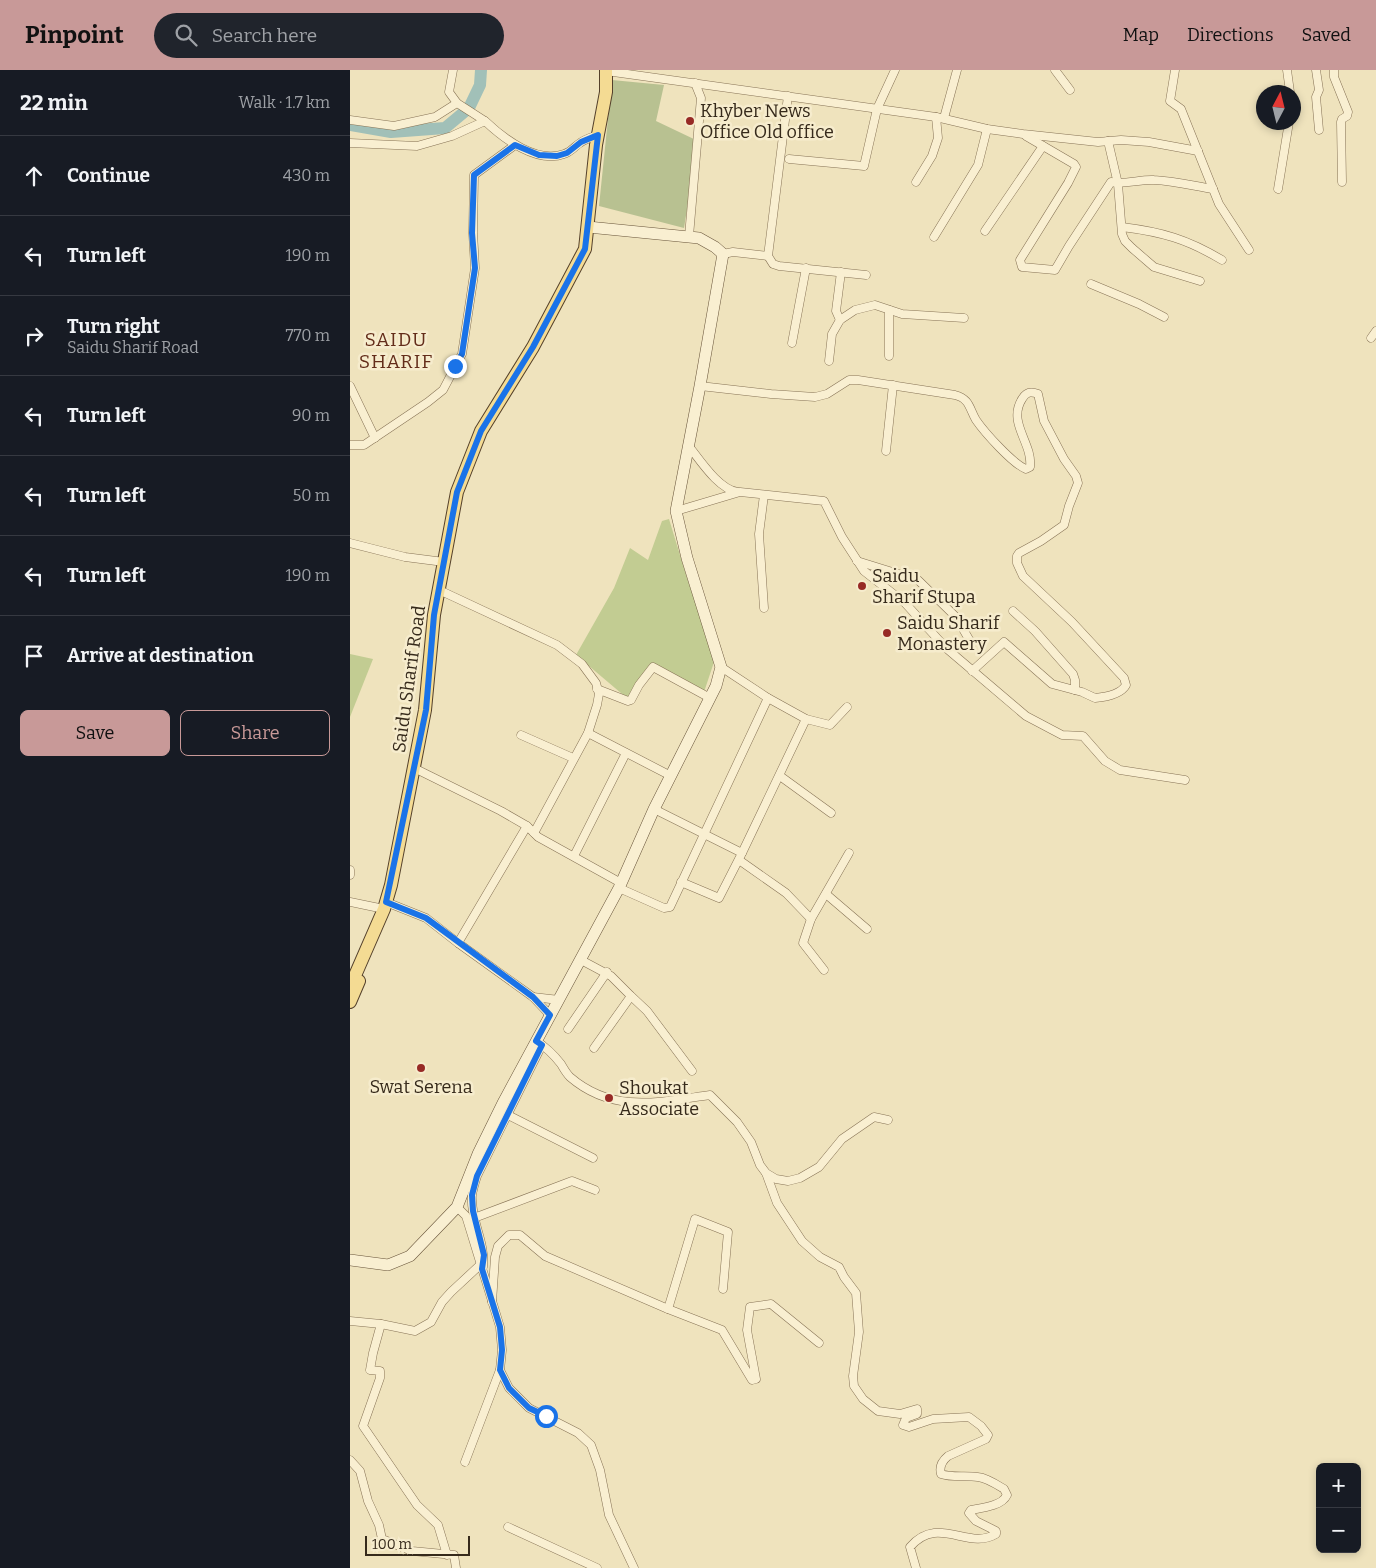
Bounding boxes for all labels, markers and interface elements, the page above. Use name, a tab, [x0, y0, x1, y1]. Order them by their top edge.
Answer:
search box	[154, 13, 504, 58]
text: Pinpoint	[25, 21, 124, 49]
icon: search	[172, 21, 200, 49]
text: Search here	[212, 24, 317, 47]
text: Map	[1123, 24, 1159, 46]
text: Directions	[1187, 24, 1274, 46]
text: Saved	[1302, 24, 1351, 46]
north arrow	[1256, 85, 1301, 130]
text: 22 min	[20, 90, 88, 116]
text: Walk · 1.7 km	[238, 93, 330, 112]
place label: Khyber News Office Old office	[700, 100, 834, 143]
marker: Khyber News Office Old office	[684, 115, 696, 127]
icon: ahead	[20, 162, 48, 190]
text: Continue	[67, 164, 150, 187]
text: 430 m	[283, 166, 330, 185]
icon: left	[20, 242, 48, 270]
text: Turn left	[67, 244, 146, 267]
text: 190 m	[285, 246, 330, 265]
text: Turn right	[67, 315, 160, 338]
icon: right	[20, 322, 48, 350]
text: 770 m	[285, 326, 330, 345]
district label: SAIDU SHARIF	[359, 328, 433, 373]
text: Saidu Sharif Road	[67, 338, 199, 357]
route end	[444, 355, 467, 378]
icon: left	[20, 402, 48, 430]
text: Turn left	[67, 404, 146, 427]
text: 90 m	[292, 406, 330, 425]
icon: left	[20, 482, 48, 510]
text: Turn left	[67, 484, 146, 507]
text: 50 m	[293, 486, 330, 505]
icon: left	[20, 562, 48, 590]
text: Turn left	[67, 564, 146, 587]
place label: Saidu Sharif Stupa	[872, 565, 976, 608]
text: 190 m	[285, 566, 330, 585]
marker: Saidu Sharif Stupa	[856, 580, 868, 592]
street label: Saidu Sharif Road	[388, 604, 430, 754]
place label: Saidu Sharif Monastery	[897, 612, 1001, 655]
marker: Saidu Sharif Monastery	[881, 627, 893, 639]
icon: arrive	[20, 642, 48, 670]
text: Arrive at destination	[67, 644, 254, 667]
button: Save	[20, 710, 170, 756]
button: Share	[180, 710, 330, 756]
marker: Swat Serena	[415, 1062, 427, 1074]
place label: Swat Serena	[369, 1076, 473, 1098]
place label: Shoukat Associate	[619, 1077, 699, 1120]
marker: Shoukat Associate	[603, 1092, 615, 1104]
route start	[535, 1405, 558, 1428]
map controls	[1316, 1463, 1361, 1553]
button: +	[1316, 1463, 1361, 1508]
button: −	[1316, 1508, 1361, 1553]
scale bar	[365, 1533, 470, 1556]
text: 100 m	[372, 1536, 412, 1553]

